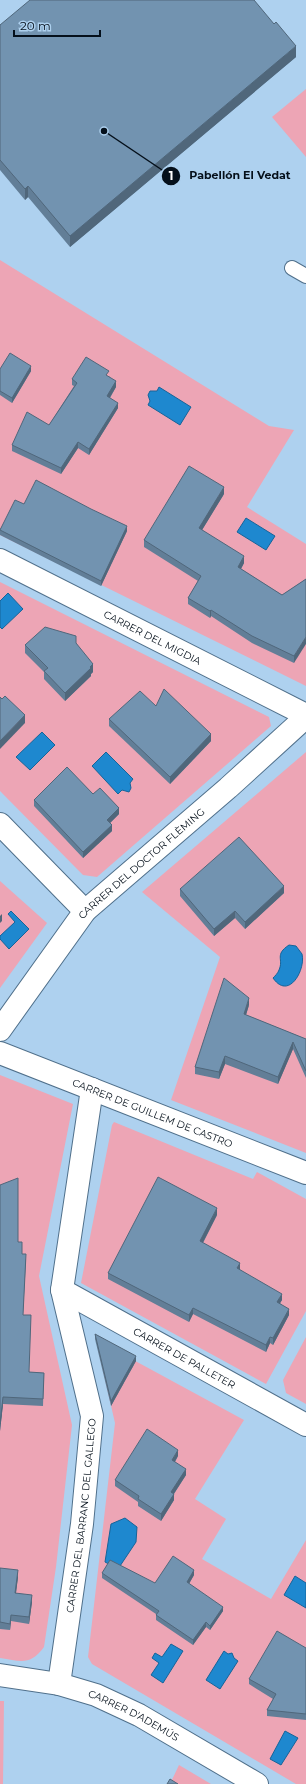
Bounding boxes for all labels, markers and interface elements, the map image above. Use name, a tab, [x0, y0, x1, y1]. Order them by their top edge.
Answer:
scale bar	[14, 12, 100, 38]
text: 20 m	[20, 18, 51, 33]
callout: Pabellón El Vedat	[161, 164, 298, 187]
text: 1	[169, 168, 173, 183]
text: Pabellón El Vedat	[189, 168, 291, 182]
street label: CARRER DEL MIGDIA	[102, 607, 204, 668]
street label: CARRER DEL DOCTOR FLÈMING	[75, 805, 207, 921]
street label: CARRER DE GUILLEM DE CASTRO	[71, 1076, 235, 1150]
street label: CARRER DE PALLETER	[131, 1324, 238, 1391]
street label: CARRER DEL BARRANC DEL GALLEGO	[63, 1418, 98, 1614]
street label: CARRER D'ADEMÚS	[87, 1687, 182, 1744]

